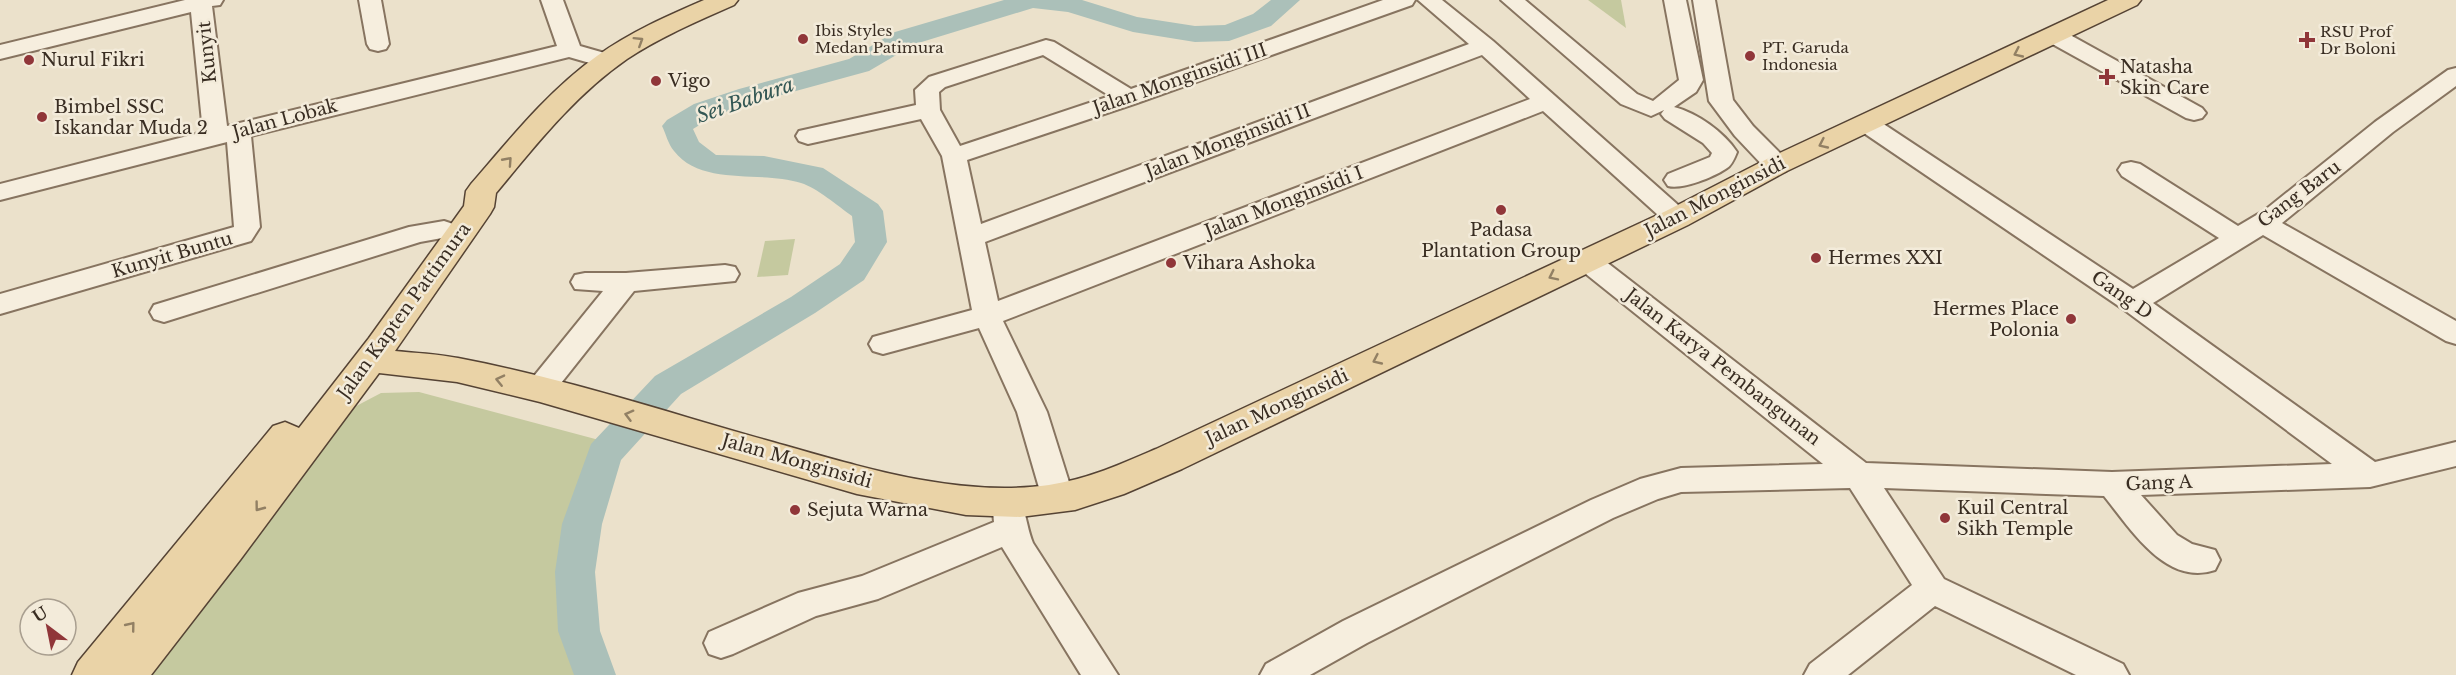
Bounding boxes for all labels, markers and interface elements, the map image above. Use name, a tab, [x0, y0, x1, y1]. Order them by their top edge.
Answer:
street label: Kunyit	[193, 20, 221, 84]
place label: Ibis Styles Medan Patimura	[815, 21, 944, 57]
place label: RSU Prof Dr Boloni	[2320, 22, 2396, 58]
marker: RSU Prof Dr Boloni	[2298, 31, 2316, 49]
marker: Ibis Styles Medan Patimura	[796, 32, 810, 46]
one-way arrow	[632, 38, 643, 49]
place label: PT. Garuda Indonesia	[1762, 38, 1849, 74]
street label: Jalan Monginsidi III	[1088, 39, 1270, 120]
one-way arrow	[2014, 45, 2025, 57]
place label: Nurul Fikri	[41, 49, 145, 71]
marker: PT. Garuda Indonesia	[1743, 49, 1757, 63]
marker: Nurul Fikri	[22, 53, 36, 67]
place label: Natasha Skin Care	[2120, 56, 2210, 99]
marker: Natasha Skin Care	[2098, 68, 2116, 86]
place label: Vigo	[667, 70, 711, 92]
water label: Sei Babura	[693, 72, 797, 128]
marker: Vigo	[649, 74, 663, 88]
street label: Jalan Lobak	[228, 94, 340, 144]
place label: Bimbel SSC Iskandar Muda 2	[54, 96, 208, 139]
street label: Jalan Monginsidi II	[1140, 99, 1314, 183]
marker: Bimbel SSC Iskandar Muda 2	[35, 110, 49, 124]
one-way arrow	[1818, 137, 1829, 149]
street label: Jalan Monginsidi	[1639, 152, 1789, 243]
street label: Gang Baru	[2253, 156, 2345, 232]
one-way arrow	[501, 157, 512, 168]
street label: Jalan Monginsidi I	[1200, 162, 1366, 243]
marker: Padasa Plantation Group	[1494, 203, 1508, 217]
street label: Jalan Kapten Pattimura	[331, 219, 475, 405]
place label: Padasa Plantation Group	[1421, 219, 1581, 262]
street label: Kunyit Buntu	[109, 227, 235, 283]
place label: Hermes XXI	[1828, 247, 1943, 269]
marker: Hermes XXI	[1809, 251, 1823, 265]
place label: Vihara Ashoka	[1182, 252, 1316, 274]
marker: Vihara Ashoka	[1164, 256, 1178, 270]
street label: Gang D	[2087, 266, 2157, 324]
one-way arrow	[1549, 269, 1560, 281]
street label: Jalan Karya Pembangunan	[1619, 283, 1825, 450]
place label: Hermes Place Polonia	[1933, 298, 2059, 341]
marker: Hermes Place Polonia	[2064, 312, 2078, 326]
one-way arrow	[1373, 352, 1384, 364]
street label: Jalan Monginsidi	[1200, 364, 1352, 451]
one-way arrow	[495, 375, 505, 388]
one-way arrow	[625, 409, 635, 422]
street label: Jalan Monginsidi	[718, 429, 875, 493]
street label: Gang A	[2125, 471, 2194, 495]
place label: Kuil Central Sikh Temple	[1957, 497, 2073, 540]
place label: Sejuta Warna	[807, 499, 928, 521]
one-way arrow	[255, 500, 266, 511]
marker: Sejuta Warna	[788, 503, 802, 517]
marker: Kuil Central Sikh Temple	[1938, 511, 1952, 525]
north arrow	[18, 597, 78, 657]
text: U	[29, 602, 51, 626]
one-way arrow	[124, 622, 135, 633]

